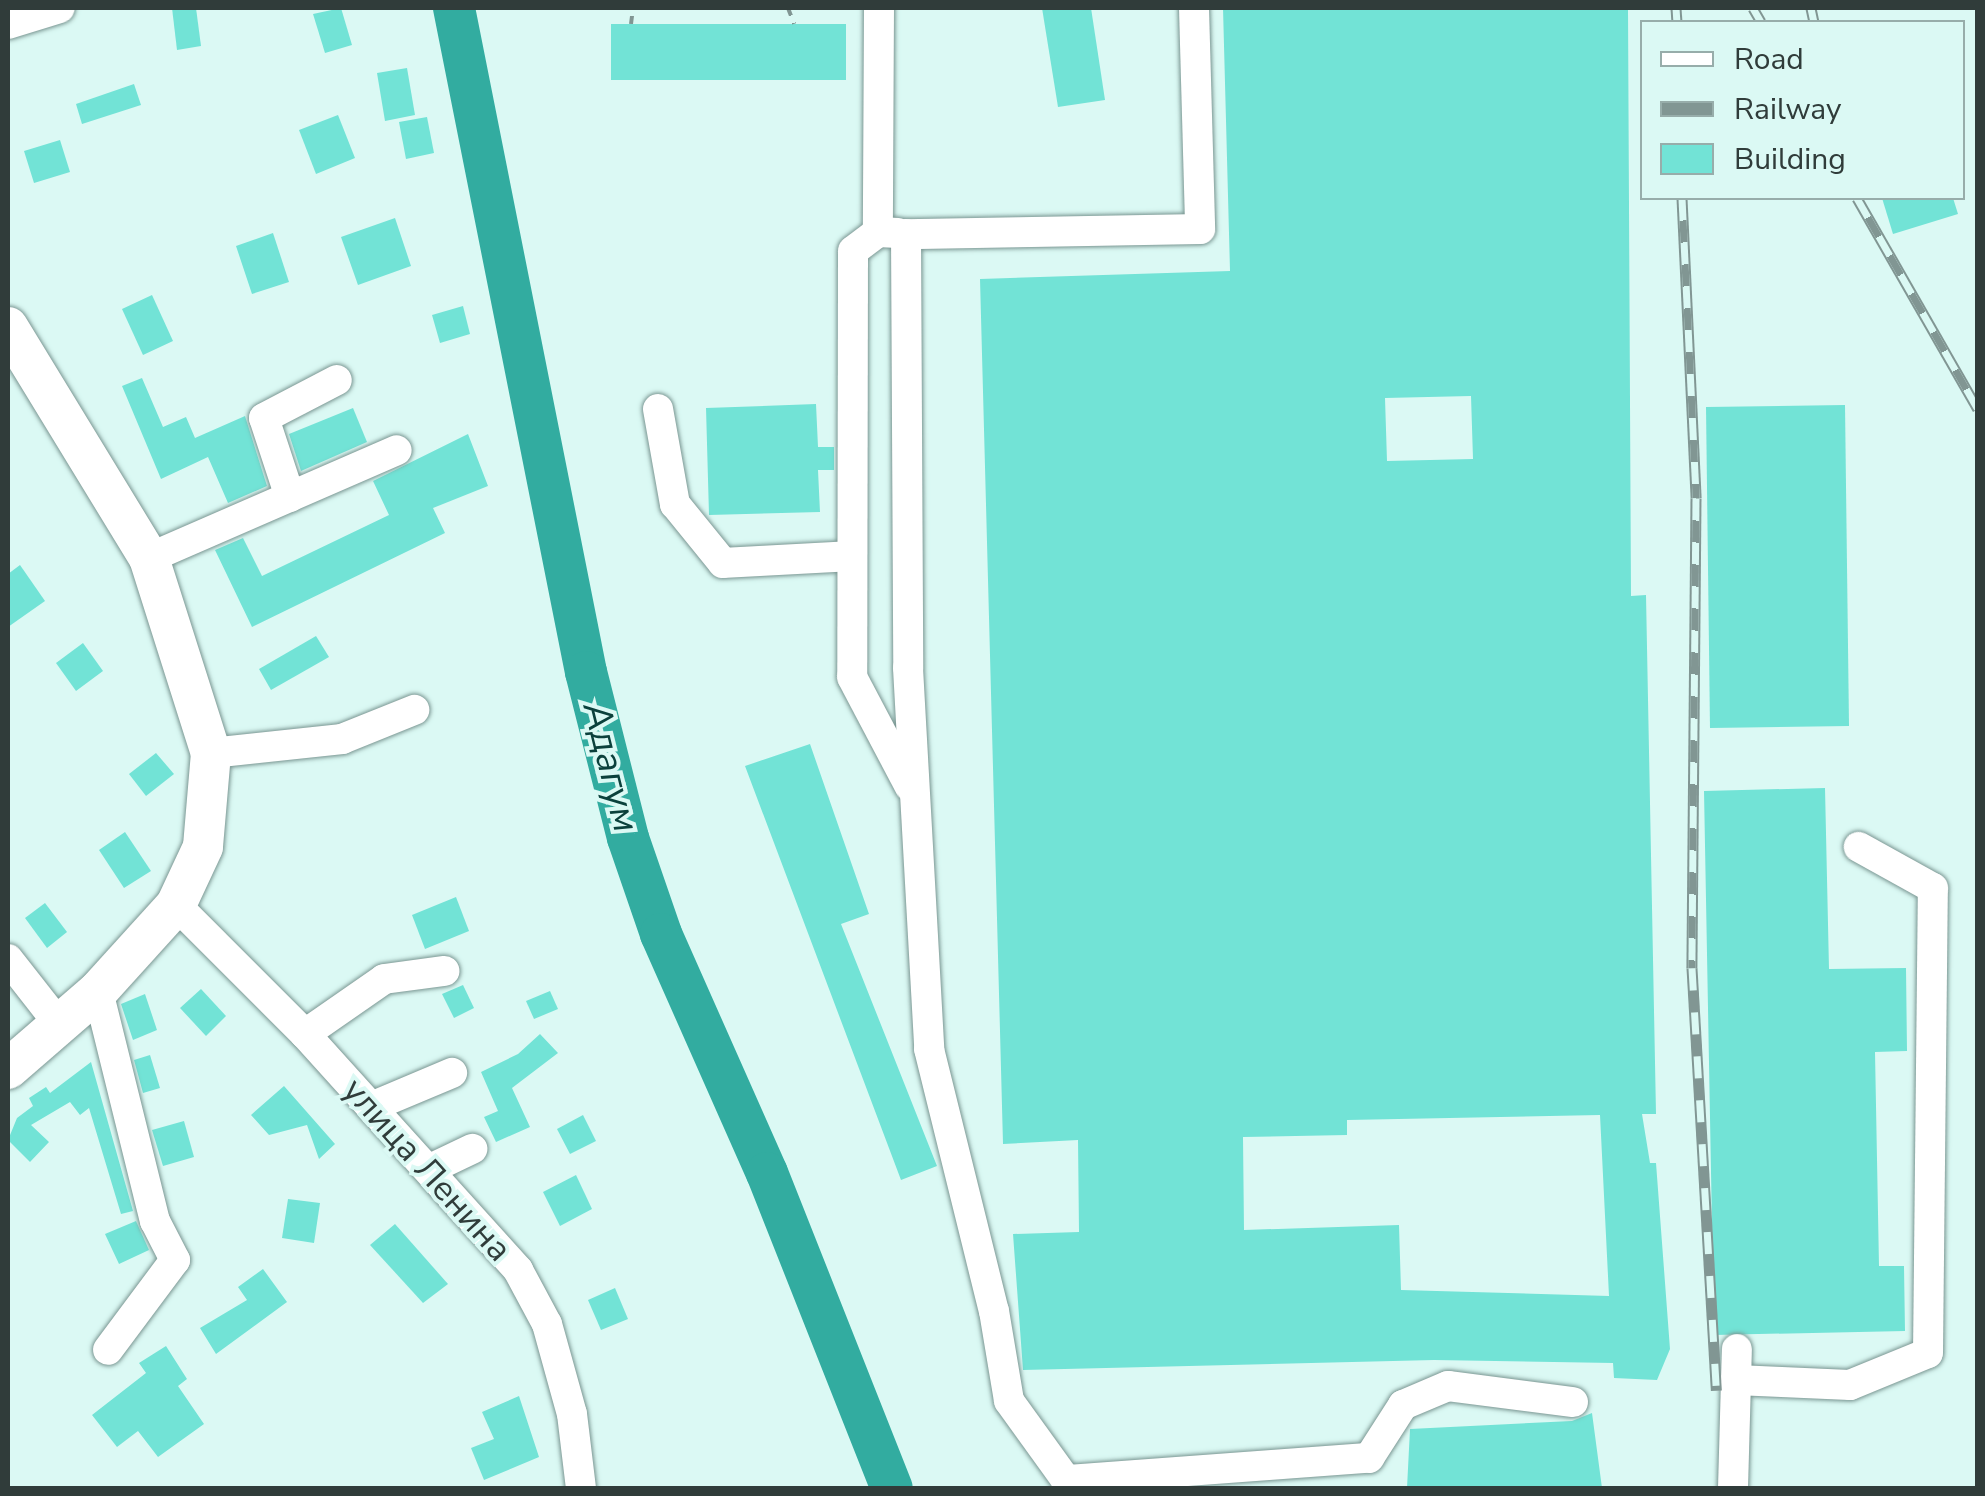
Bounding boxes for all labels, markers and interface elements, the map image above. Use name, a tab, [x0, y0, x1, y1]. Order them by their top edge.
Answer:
legend	[1640, 20, 1965, 200]
text: Road	[1734, 39, 1804, 80]
text: Railway	[1734, 89, 1842, 130]
text: Building	[1734, 139, 1846, 180]
water label: Адагум	[573, 697, 649, 837]
street label: улица Ленина	[334, 1070, 520, 1270]

